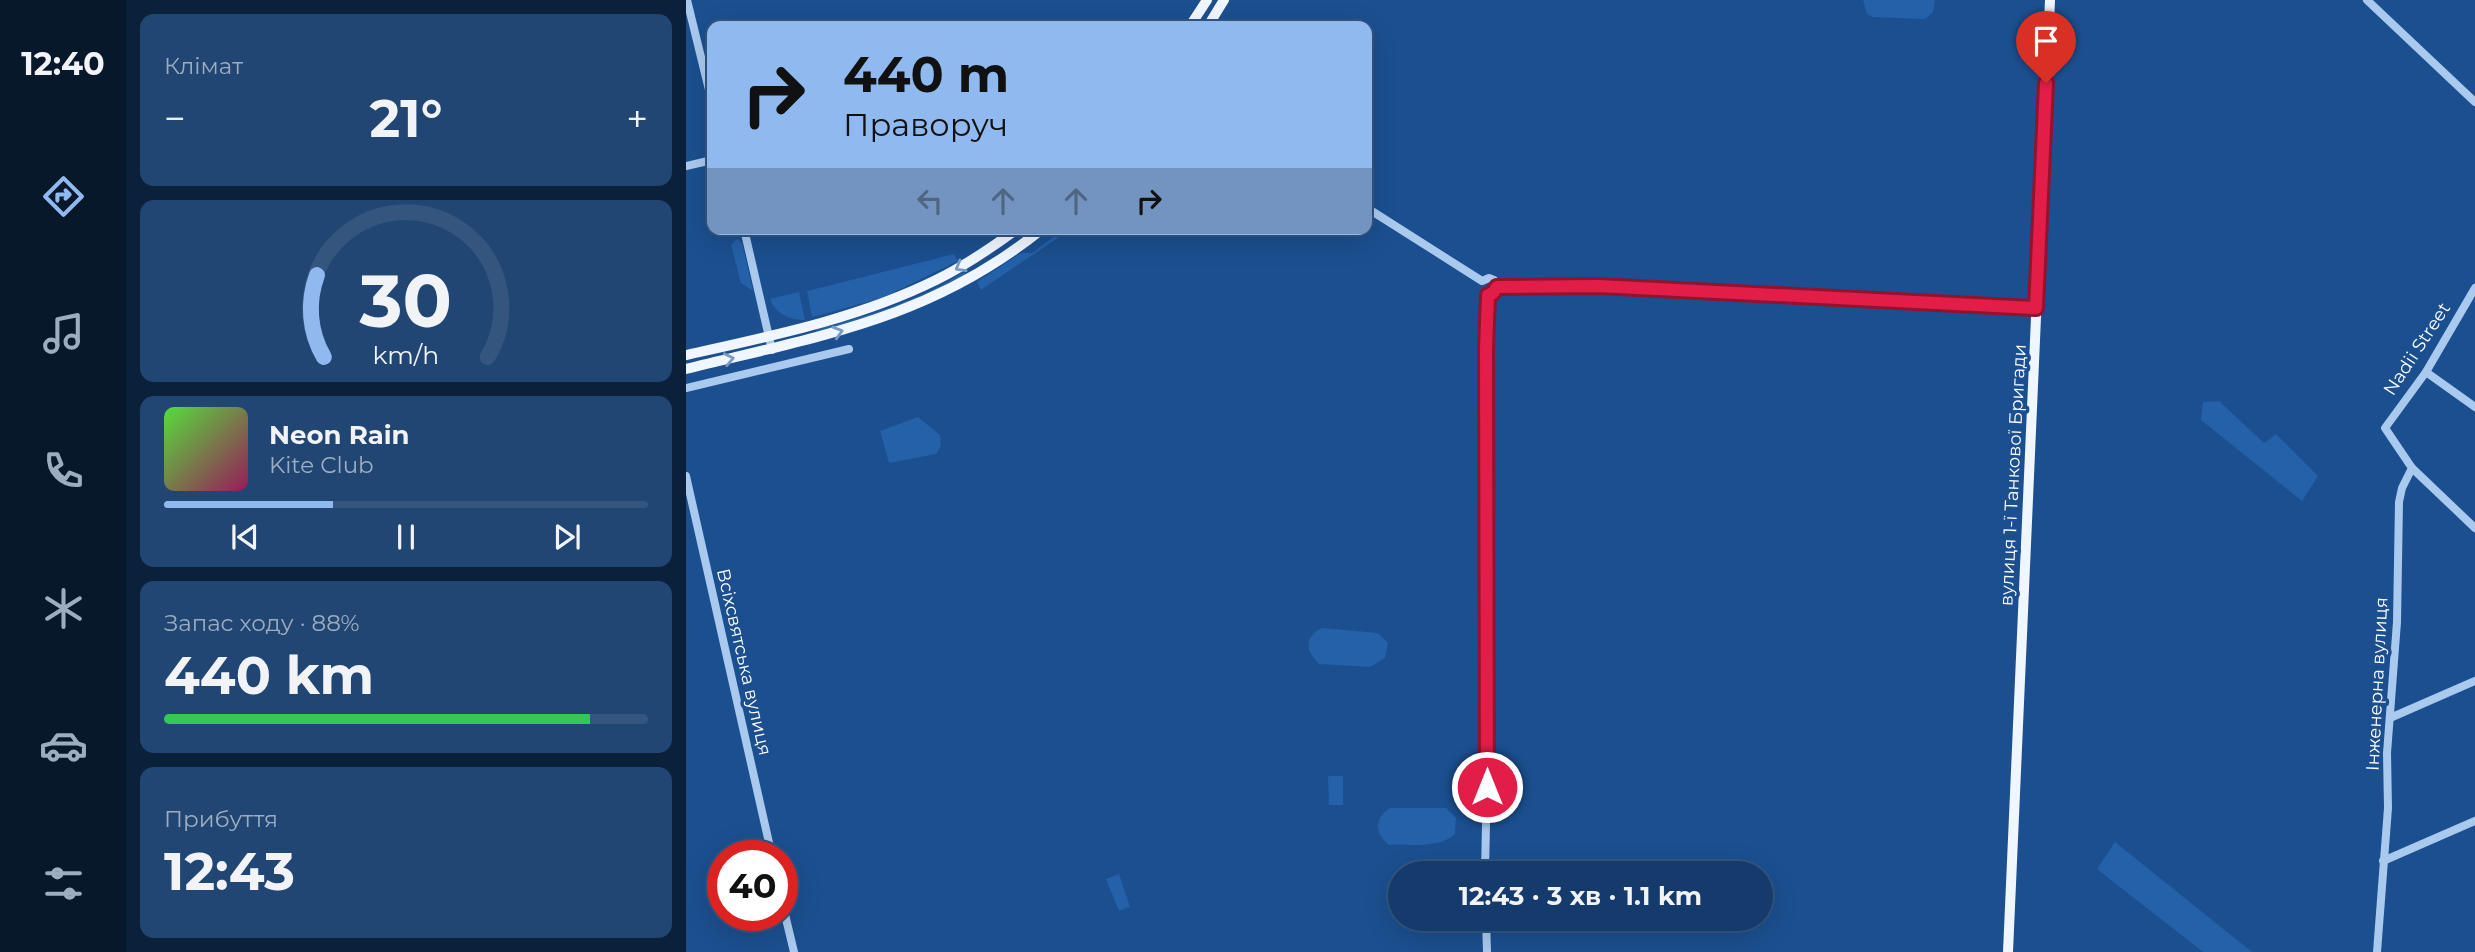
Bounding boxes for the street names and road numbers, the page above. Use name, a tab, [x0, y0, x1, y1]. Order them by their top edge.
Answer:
street label: Nadii Street	[2379, 298, 2455, 400]
street label: вулиця 1-ї Танкової Бригади	[1995, 343, 2031, 607]
street label: Всіхсвятська вулиця	[712, 566, 776, 758]
street label: Інженерна вулиця	[2361, 597, 2393, 771]

